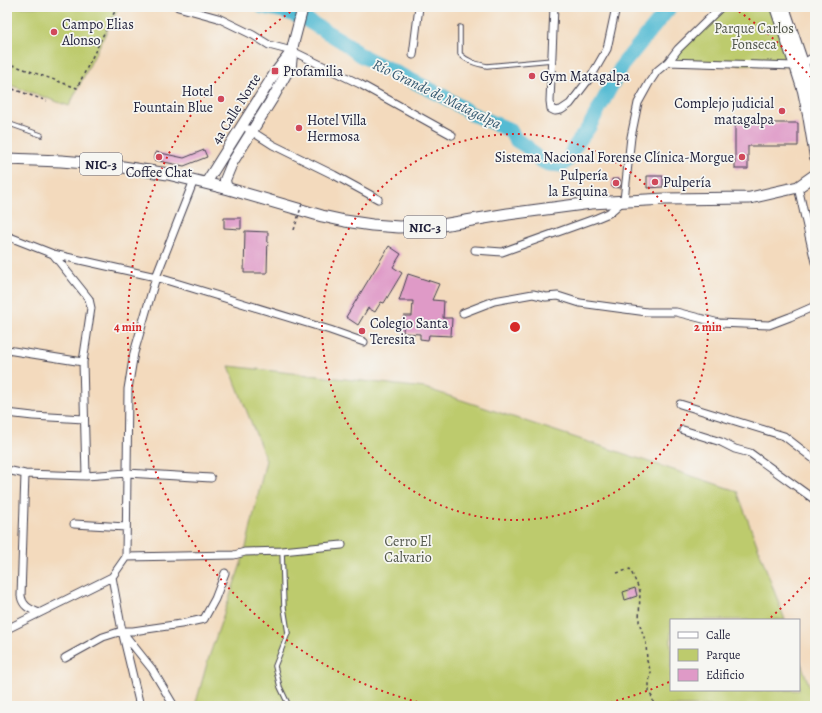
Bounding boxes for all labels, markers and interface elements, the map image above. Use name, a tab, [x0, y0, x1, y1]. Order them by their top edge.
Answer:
place label: Campo Elias Alonso	[61, 15, 134, 50]
park label: Parque Carlos Fonseca	[714, 19, 794, 54]
marker: Campo Elias Alonso	[49, 27, 59, 37]
water label: Río Grande de Matagalpa	[369, 54, 505, 134]
place label: Profamilia	[283, 62, 344, 81]
marker: Profamilia	[270, 66, 280, 76]
place label: Gym Matagalpa	[540, 67, 630, 86]
street label: 4a Calle Norte	[207, 70, 265, 148]
marker: Gym Matagalpa	[527, 71, 537, 81]
place label: Hotel Fountain Blue	[133, 82, 214, 117]
marker: Hotel Fountain Blue	[216, 94, 226, 104]
place label: Complejo judicial matagalpa	[674, 94, 775, 129]
marker: Complejo judicial matagalpa	[777, 106, 787, 116]
place label: Hotel Villa Hermosa	[307, 111, 367, 146]
marker: Hotel Villa Hermosa	[294, 123, 304, 133]
place label: Sistema Nacional Forense Clínica-Morgue	[495, 148, 734, 167]
marker: Coffee Chat	[154, 152, 164, 162]
marker: Sistema Nacional Forense Clínica-Morgue	[737, 152, 747, 162]
road number: NIC-3	[80, 153, 122, 175]
place label: Coffee Chat	[126, 163, 193, 182]
place label: Pulpería la Esquina	[548, 166, 608, 201]
place label: Pulpería	[663, 173, 712, 192]
marker: Pulpería	[650, 177, 660, 187]
marker: Pulpería la Esquina	[611, 178, 621, 188]
road number: NIC-3	[404, 216, 446, 238]
place label: Colegio Santa Teresita	[370, 314, 449, 349]
text: 4 min	[114, 319, 142, 335]
text: 2 min	[694, 319, 722, 335]
centre of rings	[508, 320, 522, 334]
marker: Colegio Santa Teresita	[357, 326, 367, 336]
park label: Cerro El Calvario	[384, 532, 432, 567]
legend	[670, 619, 800, 691]
text: Calle	[706, 627, 730, 643]
text: Parque	[706, 647, 741, 663]
text: Edificio	[706, 667, 744, 683]

